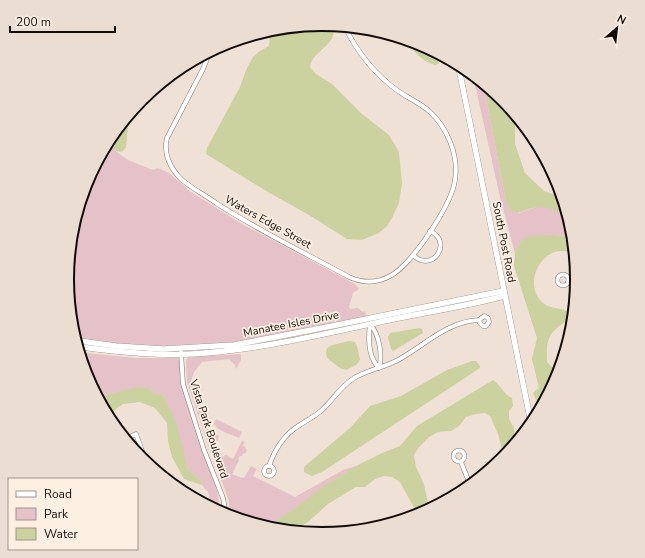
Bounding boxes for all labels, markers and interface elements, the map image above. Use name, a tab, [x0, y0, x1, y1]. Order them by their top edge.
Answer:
scale bar	[10, 8, 115, 34]
north arrow	[597, 8, 637, 48]
text: N	[614, 11, 629, 28]
text: 200 m	[16, 14, 51, 30]
street label: Waters Edge Street	[222, 192, 314, 252]
street label: South Post Road	[489, 200, 519, 284]
street label: Manatee Isles Drive	[242, 307, 340, 341]
street label: Vista Park Boulevard	[186, 377, 232, 480]
legend	[8, 478, 138, 550]
text: Road	[44, 486, 72, 502]
text: Park	[44, 506, 69, 522]
text: Water	[44, 526, 78, 542]

